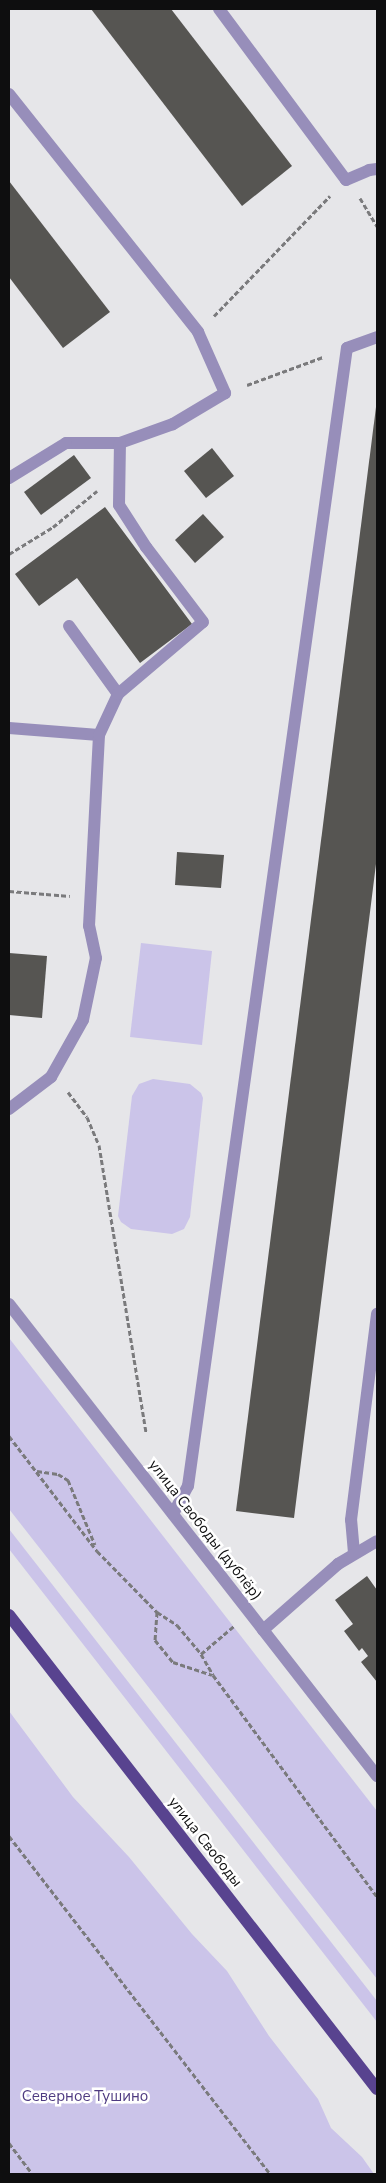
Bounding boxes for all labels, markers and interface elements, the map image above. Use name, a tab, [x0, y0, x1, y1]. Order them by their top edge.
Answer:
street label: улица Свободы (дублёр)	[145, 1456, 265, 1604]
street label: улица Свободы	[164, 1793, 246, 1891]
park label: Северное Тушино	[22, 2088, 148, 2106]

